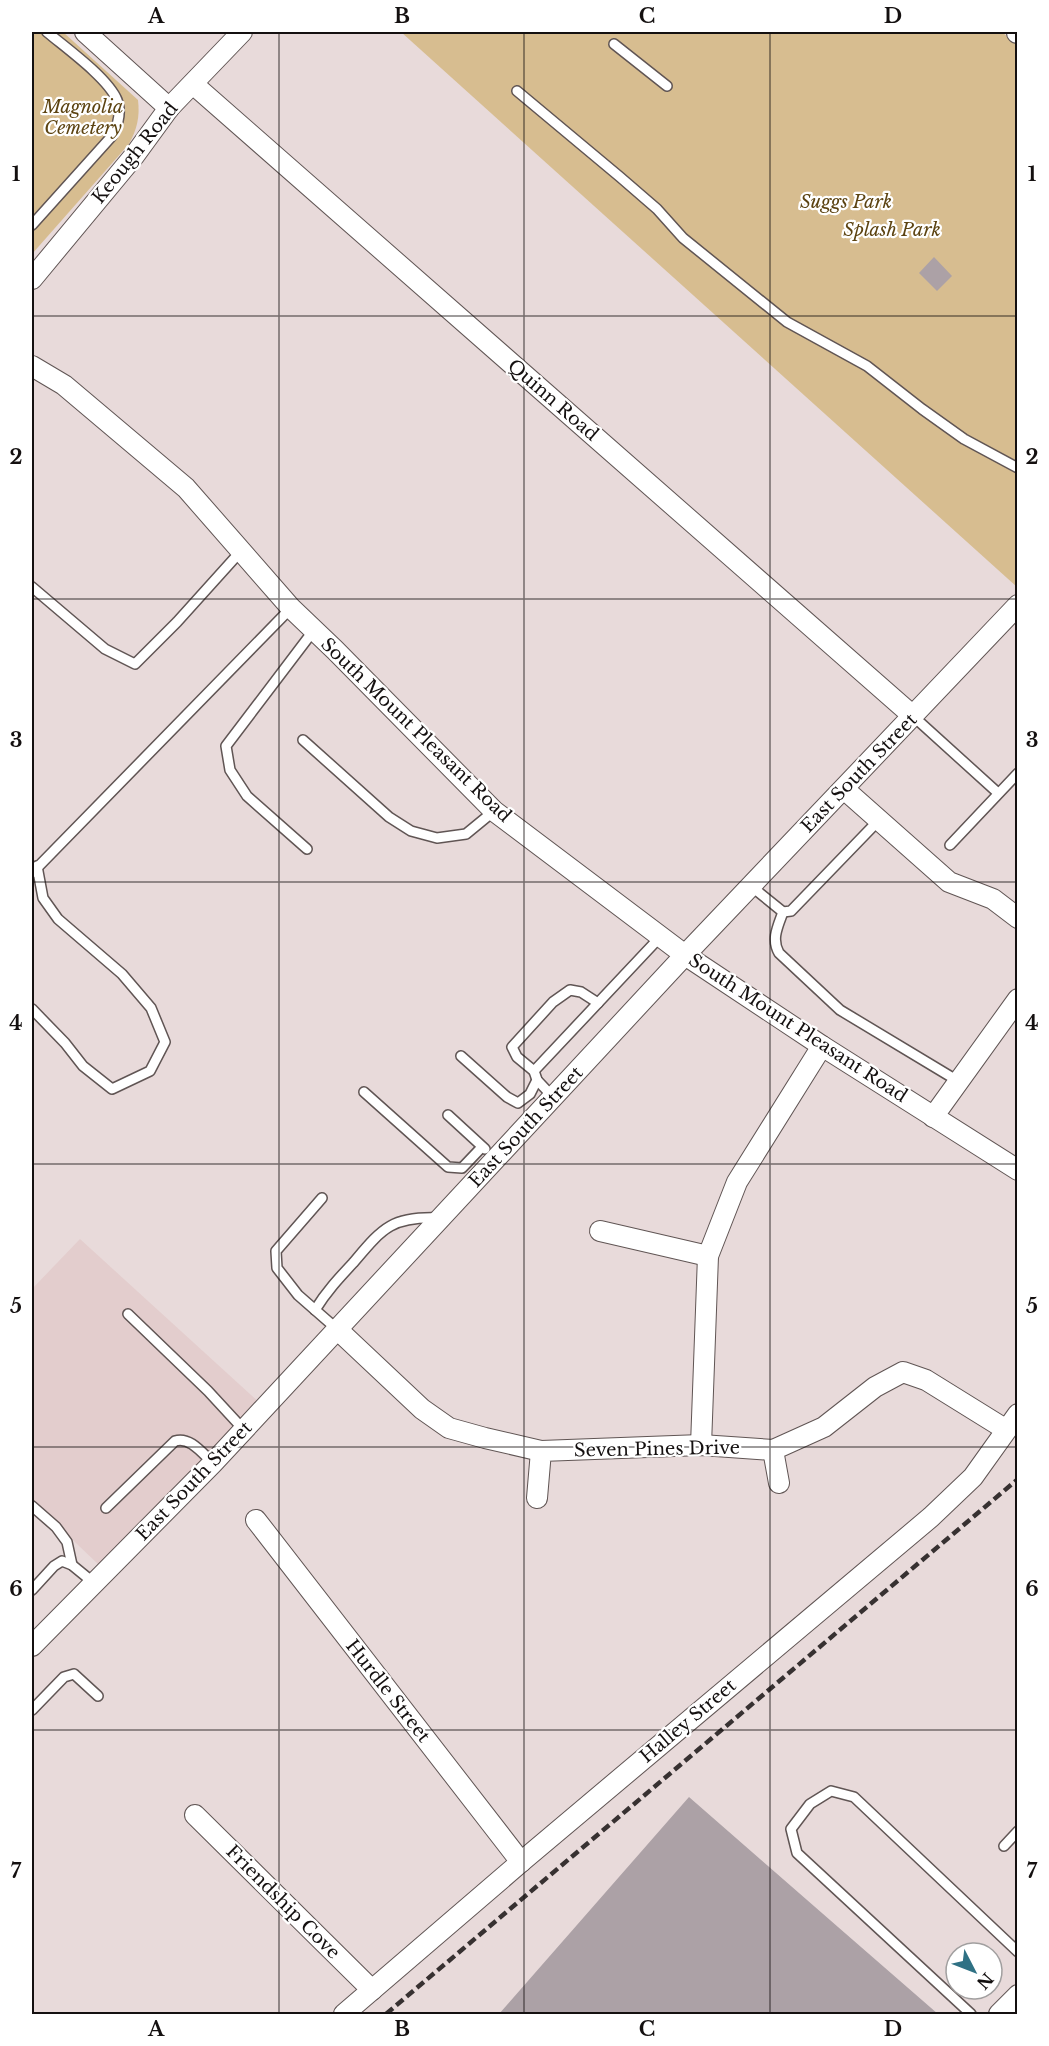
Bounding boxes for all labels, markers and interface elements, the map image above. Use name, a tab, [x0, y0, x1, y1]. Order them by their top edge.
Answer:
text: A	[147, 4, 165, 28]
text: B	[394, 4, 410, 28]
text: C	[639, 4, 655, 28]
text: D	[884, 4, 902, 28]
park label: Magnolia Cemetery	[42, 96, 123, 139]
street label: Keough Road	[87, 98, 183, 208]
text: 1	[12, 162, 21, 186]
text: 1	[1028, 162, 1037, 186]
park label: Suggs Park	[800, 191, 892, 213]
park label: Splash Park	[843, 219, 941, 241]
street label: Quinn Road	[503, 355, 603, 445]
text: 2	[9, 445, 23, 469]
text: 2	[1025, 445, 1039, 469]
street label: South Mount Pleasant Road	[316, 633, 516, 827]
street label: East South Street	[797, 709, 922, 837]
text: 3	[10, 728, 22, 752]
text: 3	[1026, 728, 1038, 752]
street label: South Mount Pleasant Road	[685, 949, 911, 1107]
text: 4	[9, 1011, 23, 1035]
text: 4	[1025, 1011, 1039, 1035]
street label: East South Street	[464, 1062, 588, 1192]
text: 5	[10, 1294, 22, 1318]
text: 5	[1026, 1294, 1038, 1318]
street label: East South Street	[132, 1417, 257, 1545]
street label: Seven Pines Drive	[574, 1437, 740, 1461]
text: 6	[9, 1577, 23, 1601]
text: 6	[1025, 1577, 1039, 1601]
street label: Hurdle Street	[341, 1635, 435, 1747]
street label: Halley Street	[635, 1674, 741, 1768]
street label: Friendship Cove	[221, 1840, 345, 1964]
text: 7	[11, 1859, 22, 1883]
text: 7	[1027, 1859, 1038, 1883]
north arrow	[944, 1941, 1004, 2001]
text: N	[973, 1969, 998, 1993]
text: A	[147, 2017, 165, 2041]
text: B	[394, 2017, 410, 2041]
text: C	[639, 2017, 655, 2041]
text: D	[884, 2017, 902, 2041]

